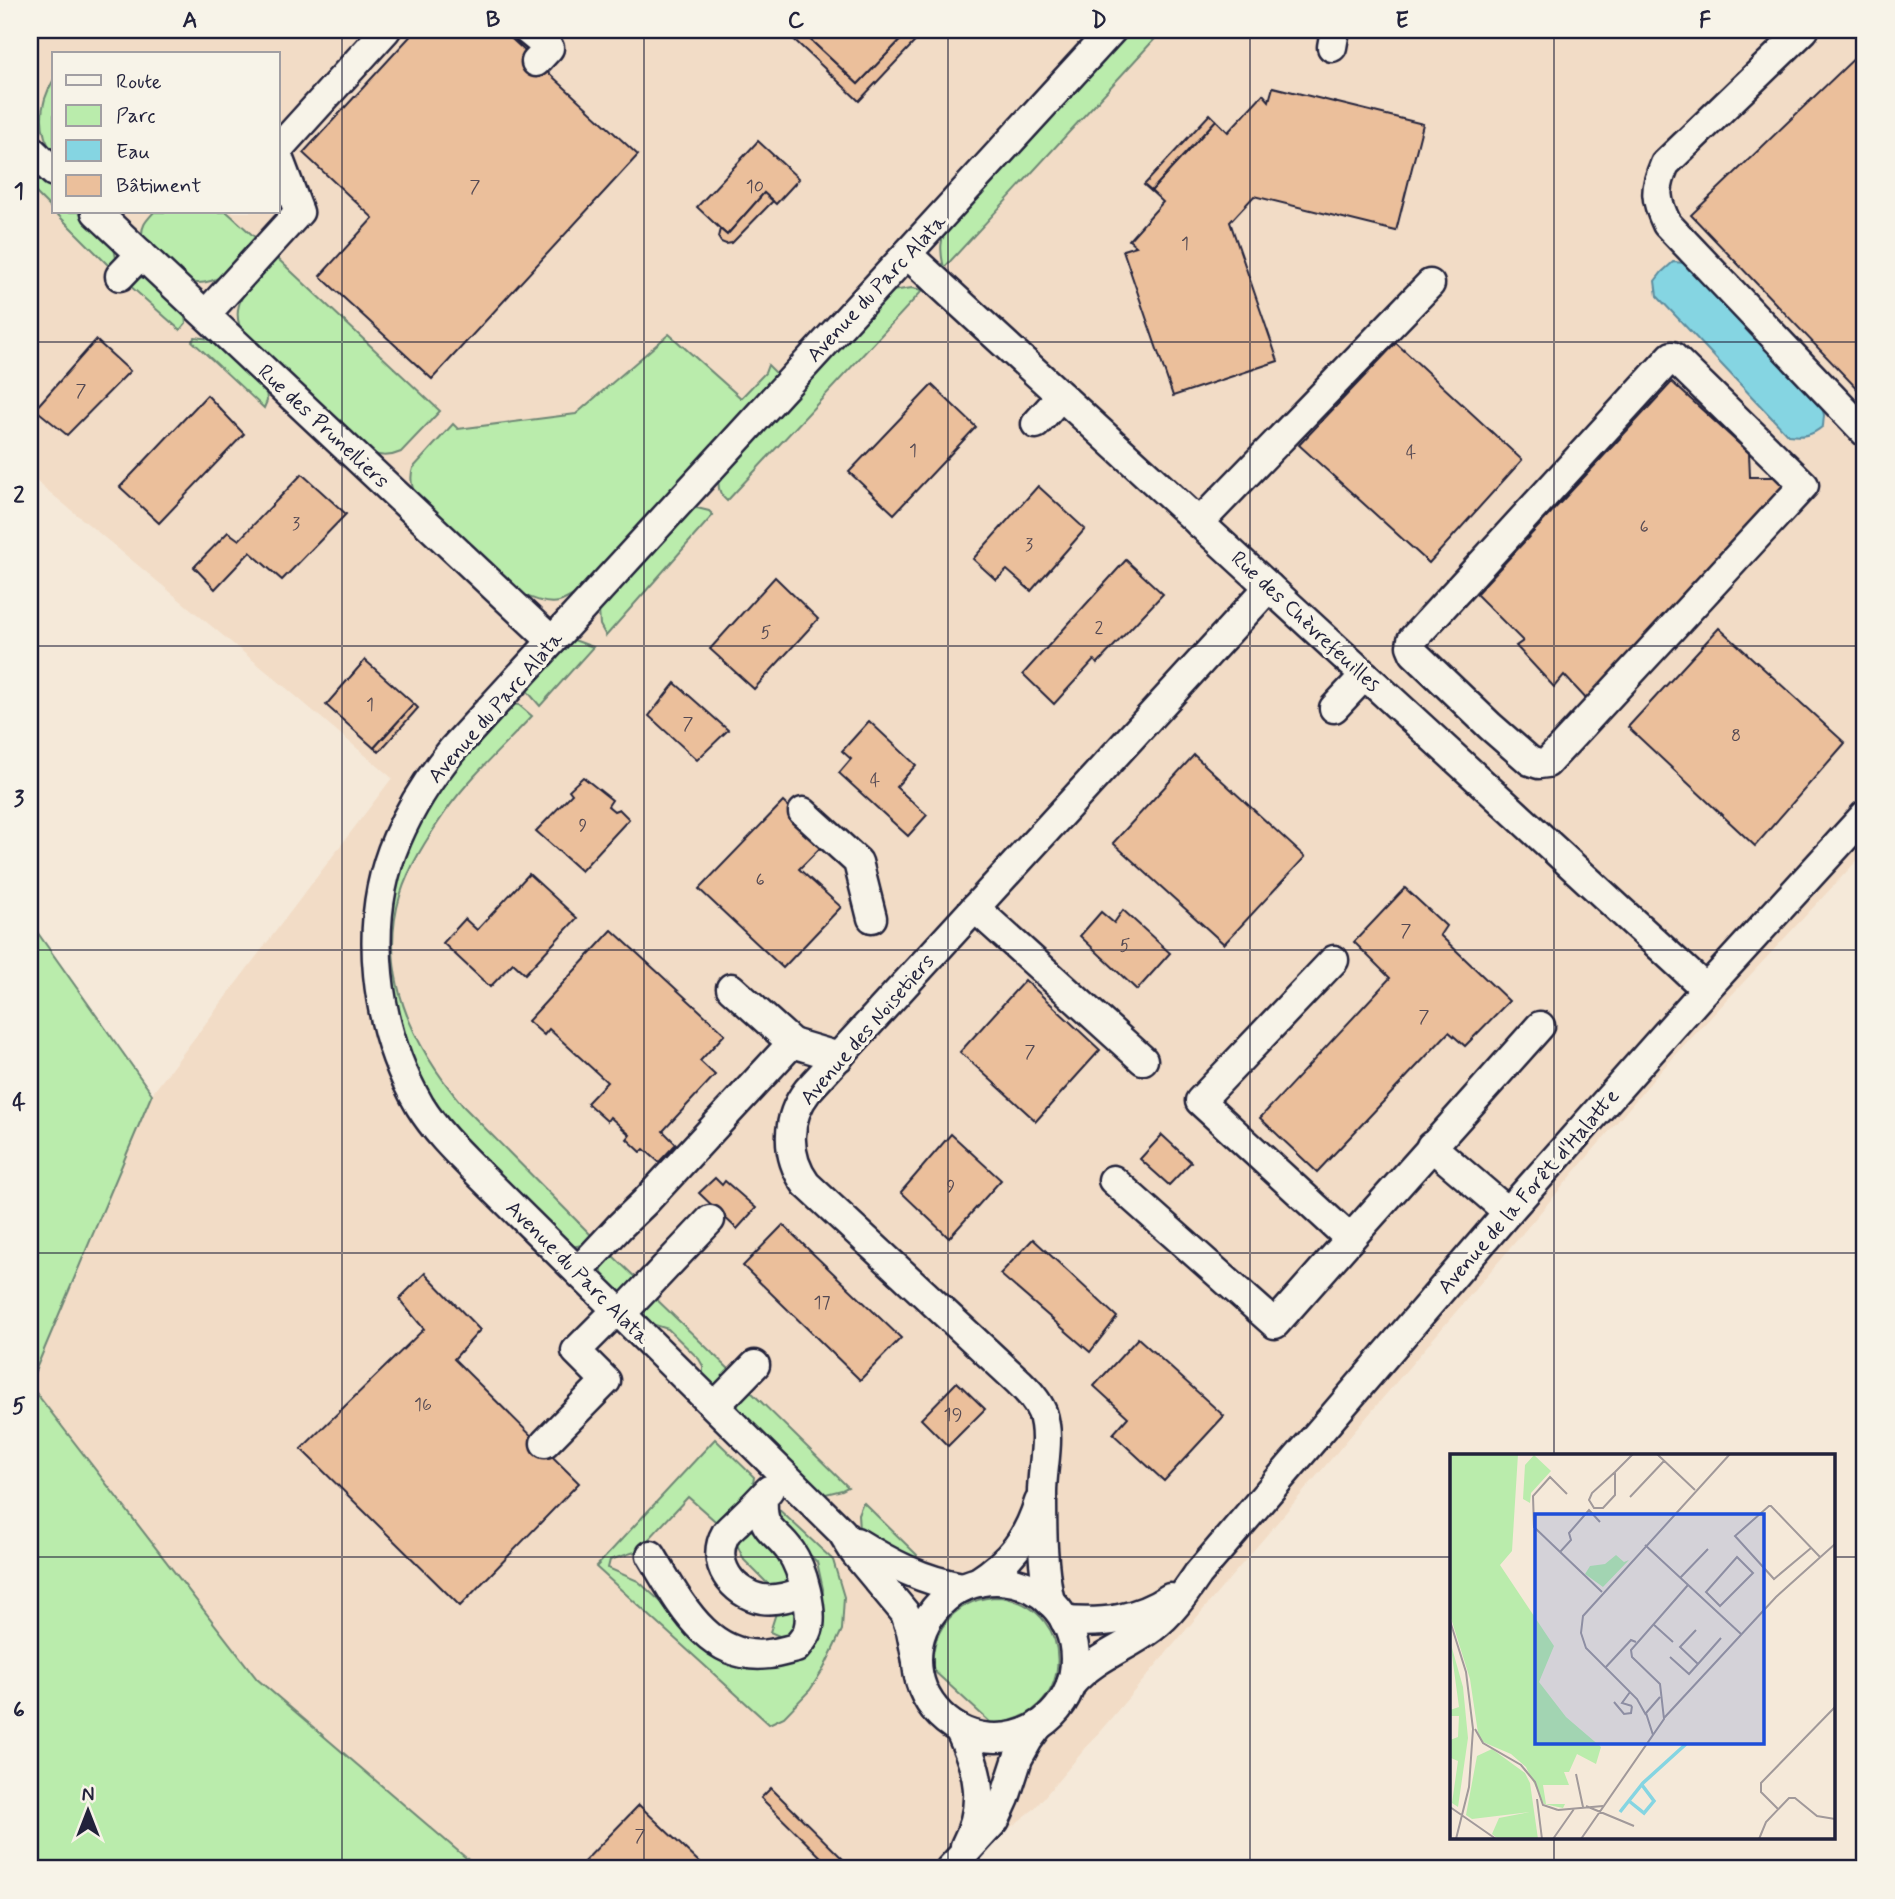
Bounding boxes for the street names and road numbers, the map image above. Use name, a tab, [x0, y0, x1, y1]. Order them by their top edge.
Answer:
street label: Avenue du Parc Alata	[801, 208, 953, 369]
street label: Rue des Prunelliers	[252, 358, 395, 495]
street label: Rue des Chèvrefeuilles	[1224, 545, 1386, 698]
street label: Avenue du Parc Alata	[422, 625, 570, 790]
street label: Avenue des Noisetiers	[794, 948, 941, 1111]
street label: Avenue de la Forêt d'Halatte	[1432, 1083, 1626, 1300]
street label: Avenue du Parc Alata	[499, 1195, 656, 1351]

